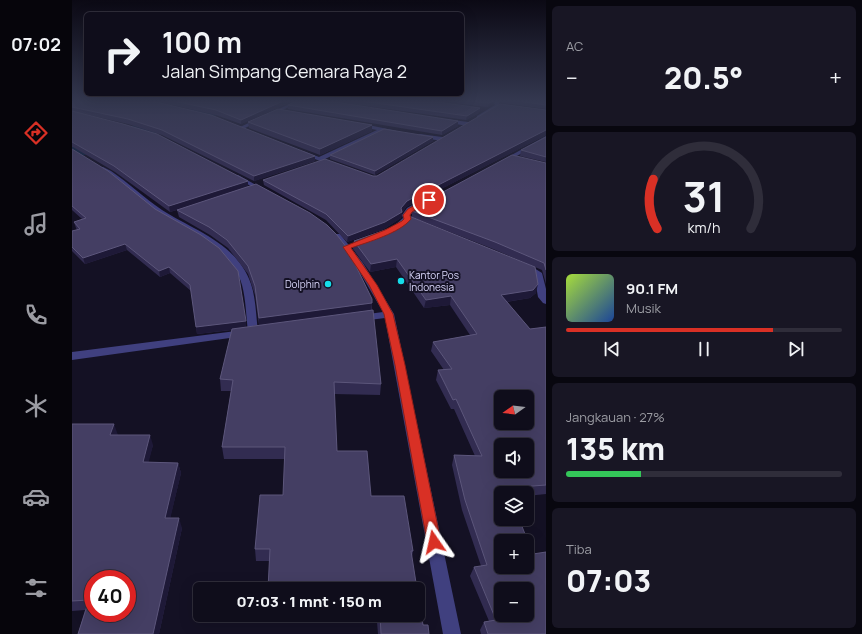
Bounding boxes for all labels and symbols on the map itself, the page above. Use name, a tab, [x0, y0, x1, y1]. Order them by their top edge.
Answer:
pin	[412, 183, 446, 217]
place label: Kantor Pos Indonesia	[409, 268, 459, 294]
marker: Kantor Pos Indonesia	[396, 276, 406, 286]
place label: Dolphin	[285, 277, 320, 291]
marker: Dolphin	[323, 279, 333, 289]
north arrow	[494, 390, 534, 430]
position arrow	[413, 521, 455, 563]
speed limit sign: 40	[84, 570, 136, 622]

